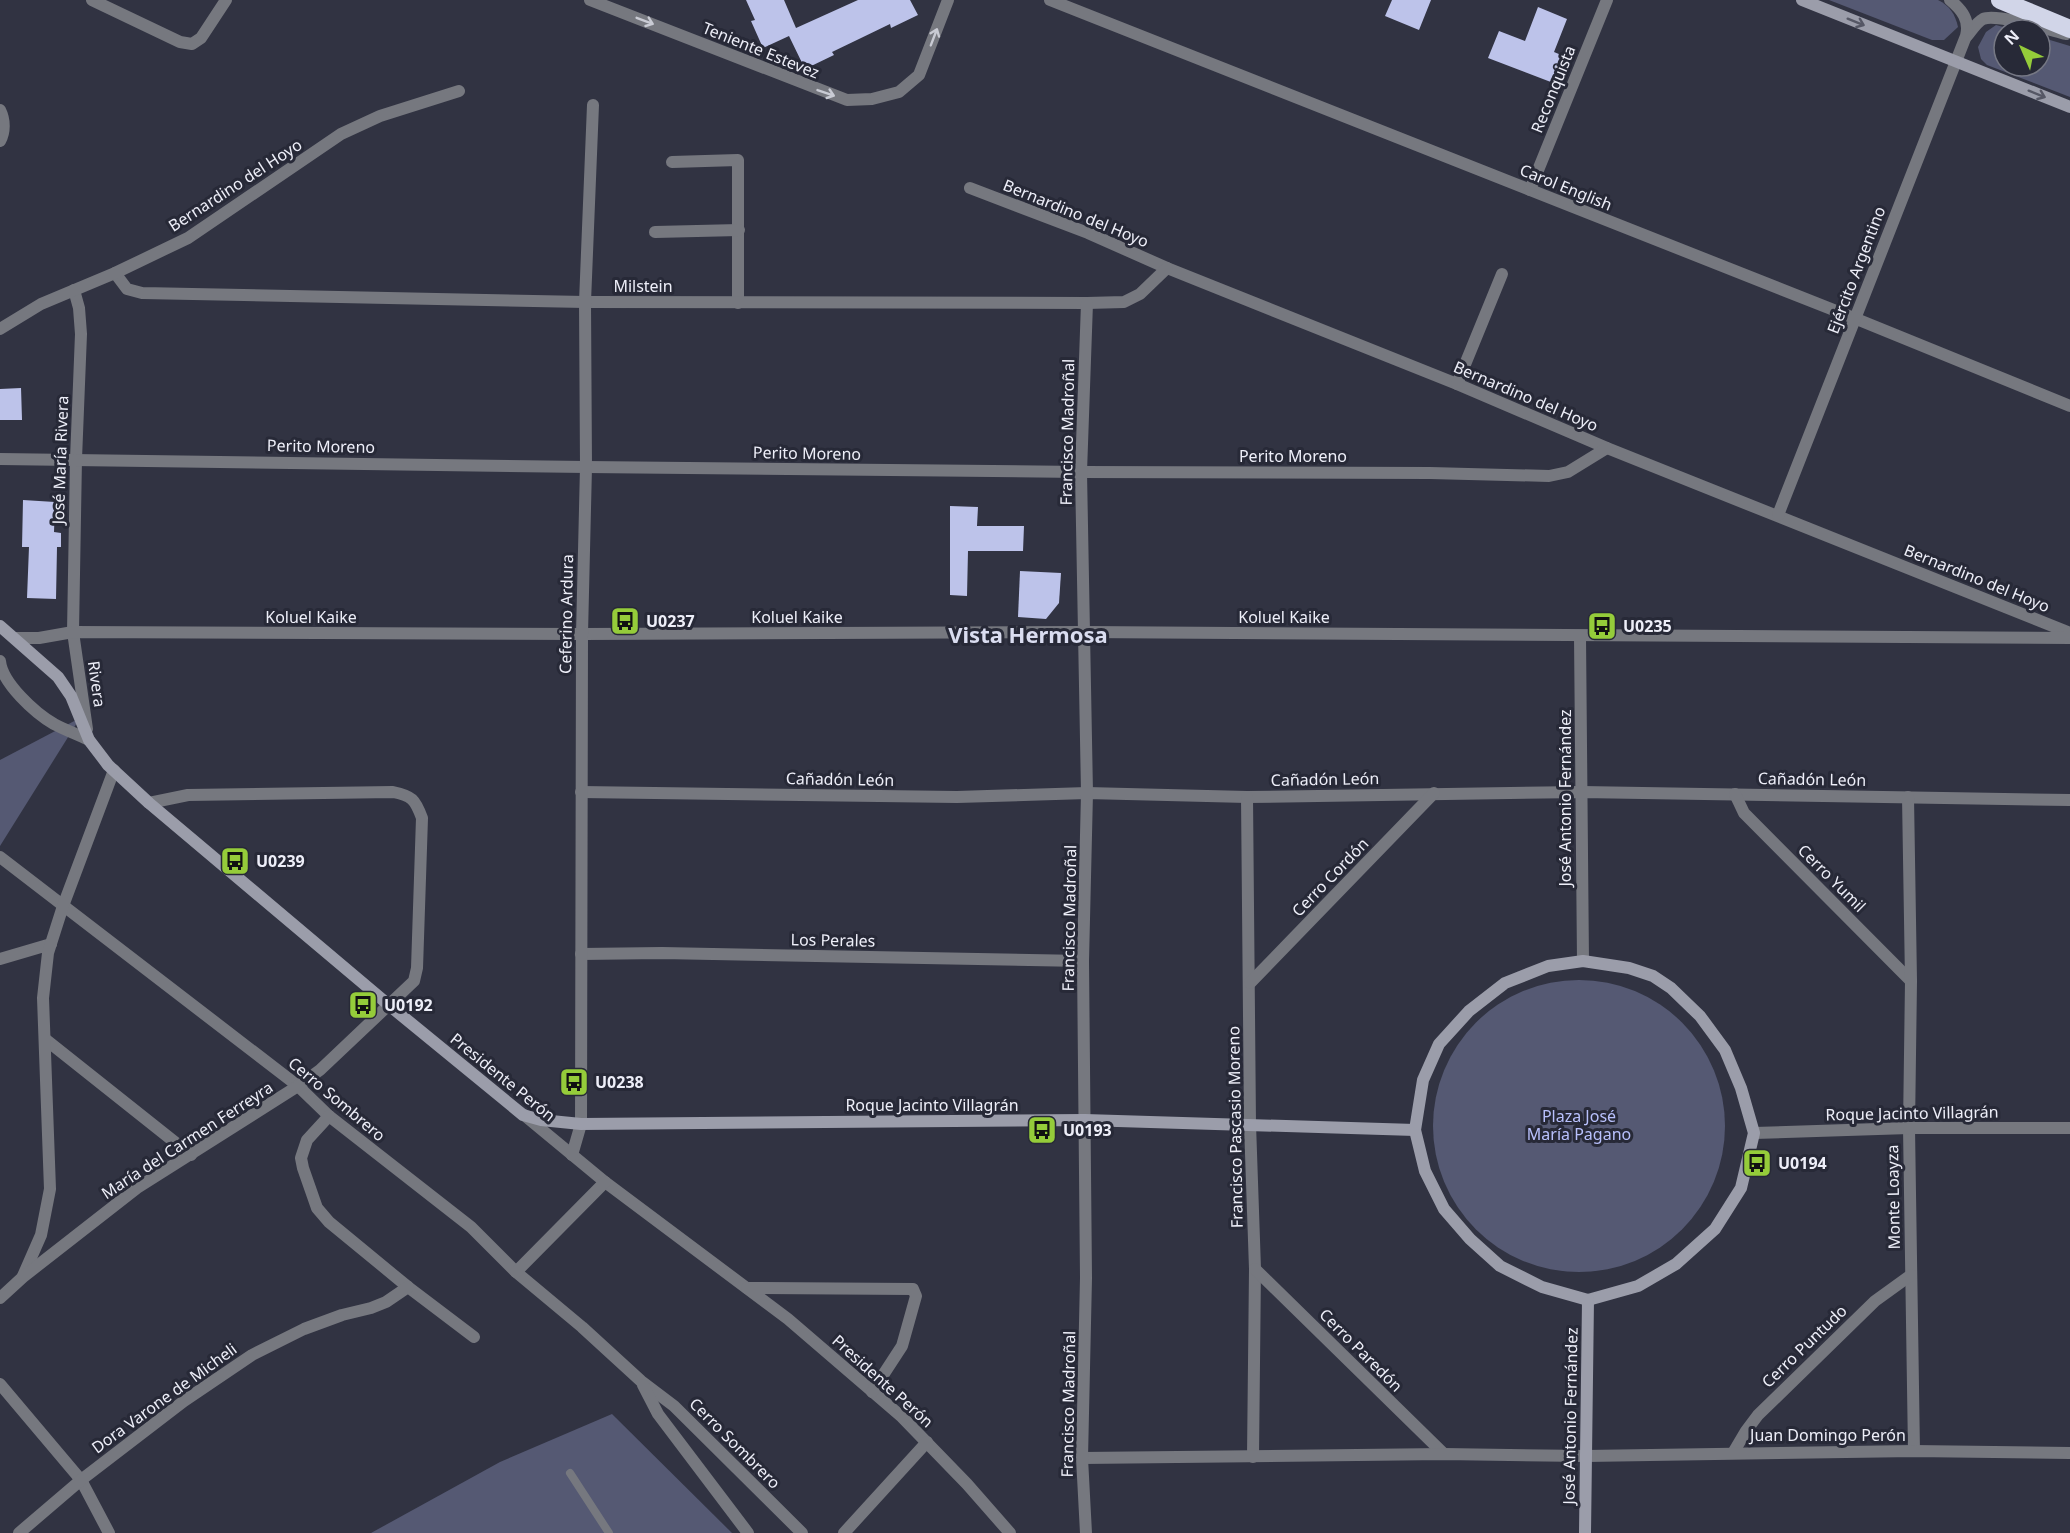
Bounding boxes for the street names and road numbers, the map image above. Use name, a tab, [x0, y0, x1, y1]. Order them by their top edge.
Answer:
street label: Teniente Estevez	[699, 17, 823, 83]
street label: Reconquista	[1525, 42, 1581, 136]
street label: Bernardino del Hoyo	[164, 134, 306, 236]
street label: Carol English	[1517, 158, 1615, 216]
street label: Bernardino del Hoyo	[1000, 174, 1152, 252]
street label: Ejército Argentino	[1822, 203, 1890, 337]
street label: Milstein	[613, 275, 673, 297]
street label: Bernardino del Hoyo	[1450, 356, 1602, 436]
street label: Francisco Madroñal	[1055, 358, 1079, 506]
street label: José María Rivera	[47, 395, 73, 527]
street label: Perito Moreno	[267, 434, 375, 458]
street label: Perito Moreno	[753, 441, 861, 465]
street label: Perito Moreno	[1239, 445, 1347, 467]
street label: Bernardino del Hoyo	[1901, 539, 2053, 617]
street label: Ceferino Ardura	[554, 554, 578, 674]
street label: Koluel Kaike	[265, 606, 357, 628]
street label: Koluel Kaike	[751, 606, 843, 628]
street label: Koluel Kaike	[1238, 606, 1330, 628]
street label: Rivera	[83, 659, 111, 709]
street label: José Antonio Fernández	[1554, 709, 1576, 889]
street label: Cañadón León	[786, 767, 894, 791]
street label: Cañadón León	[1271, 767, 1379, 791]
street label: Cañadón León	[1758, 767, 1866, 791]
street label: Cerro Cordón	[1287, 833, 1373, 921]
street label: Cerro Yumil	[1793, 839, 1871, 917]
street label: Francisco Madroñal	[1057, 844, 1081, 992]
street label: Los Perales	[790, 928, 876, 952]
street label: Francisco Pascasio Moreno	[1222, 1026, 1248, 1228]
street label: Presidente Perón	[446, 1028, 560, 1126]
street label: Cerro Sombrero	[284, 1052, 390, 1146]
street label: María del Carmen Ferreyra	[97, 1076, 277, 1204]
street label: Roque Jacinto Villagrán	[845, 1094, 1019, 1116]
street label: Roque Jacinto Villagrán	[1825, 1100, 1999, 1126]
street label: Monte Loayza	[1881, 1144, 1905, 1250]
street label: Cerro Puntudo	[1757, 1300, 1851, 1392]
street label: Cerro Paredón	[1315, 1304, 1407, 1396]
street label: José Antonio Fernández	[1557, 1327, 1583, 1507]
street label: Presidente Perón	[828, 1330, 938, 1432]
street label: Francisco Madroñal	[1056, 1330, 1080, 1478]
street label: Dora Varone de Micheli	[87, 1338, 241, 1458]
street label: Cerro Sombrero	[685, 1393, 785, 1493]
street label: Juan Domingo Perón	[1748, 1424, 1906, 1446]

